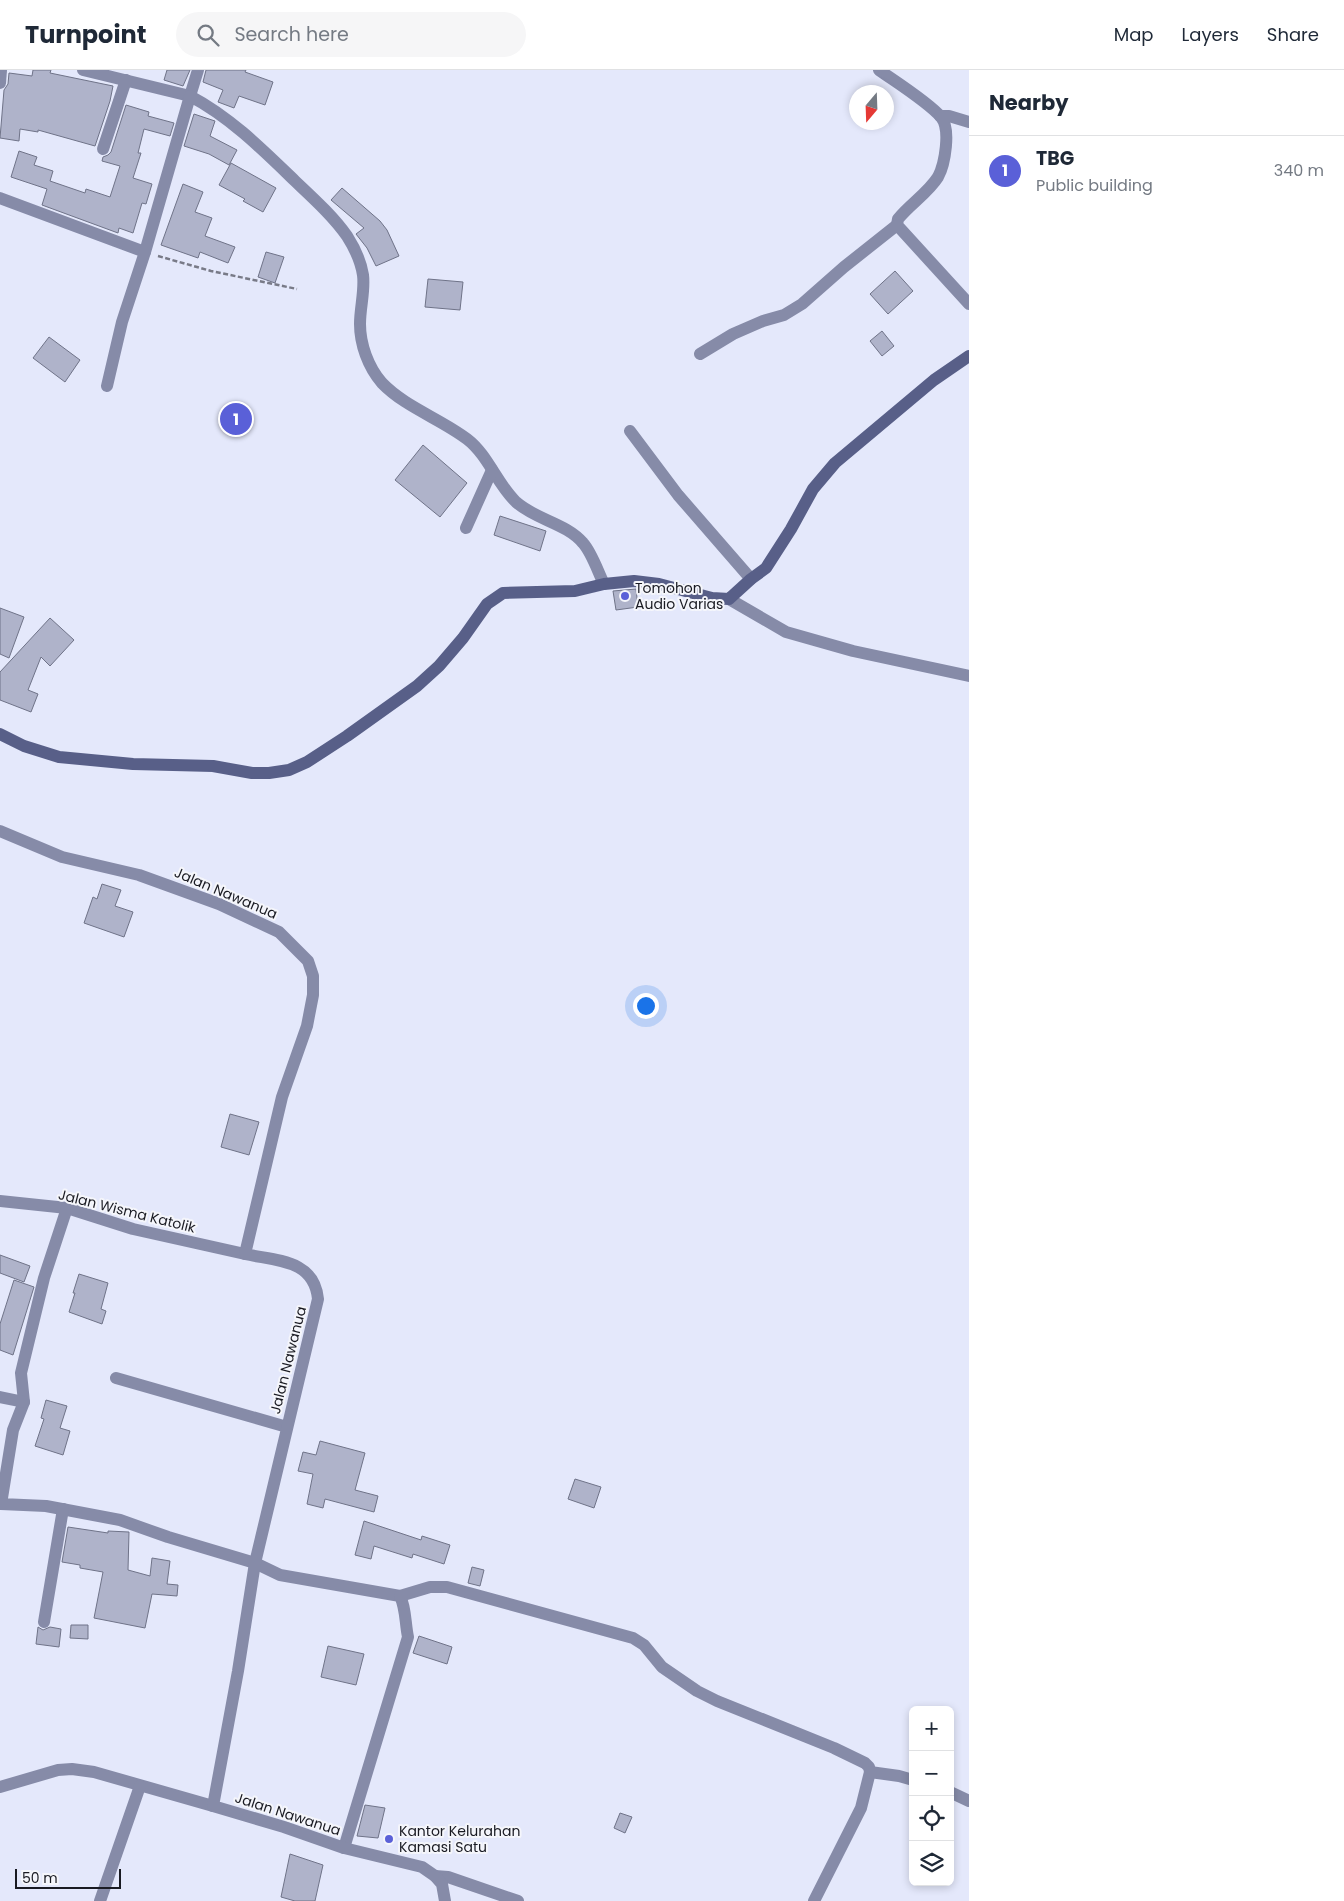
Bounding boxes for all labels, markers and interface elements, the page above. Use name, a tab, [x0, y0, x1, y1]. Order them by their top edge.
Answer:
search box	[176, 12, 526, 57]
text: Turnpoint	[25, 18, 146, 51]
icon: search	[194, 21, 222, 49]
text: Search here	[234, 21, 349, 48]
text: Map	[1114, 22, 1154, 47]
text: Layers	[1182, 22, 1239, 47]
text: Share	[1267, 22, 1319, 47]
north arrow	[849, 85, 894, 130]
text: Nearby	[989, 88, 1069, 117]
text: TBG	[1036, 145, 1074, 172]
text: 1	[1002, 159, 1008, 182]
text: 340 m	[1274, 159, 1324, 182]
text: Public building	[1036, 174, 1153, 197]
pin: 1	[220, 400, 252, 438]
place label: Tomohon Audio Varias	[635, 578, 723, 614]
marker: Tomohon Audio Varias	[619, 590, 631, 602]
street label: Jalan Nawanua	[171, 862, 281, 924]
your location	[633, 993, 659, 1019]
street label: Jalan Wisma Katolik	[56, 1184, 198, 1238]
street label: Jalan Nawanua	[265, 1304, 311, 1416]
map controls	[909, 1706, 954, 1886]
button: +	[909, 1706, 954, 1751]
button: −	[909, 1751, 954, 1796]
street label: Jalan Nawanua	[233, 1787, 343, 1841]
button: locate	[909, 1796, 954, 1841]
place label: Kantor Kelurahan Kamasi Satu	[399, 1821, 520, 1857]
marker: Kantor Kelurahan Kamasi Satu	[383, 1833, 395, 1845]
button: layers	[909, 1841, 954, 1886]
scale bar	[15, 1866, 121, 1889]
text: 50 m	[22, 1868, 58, 1888]

